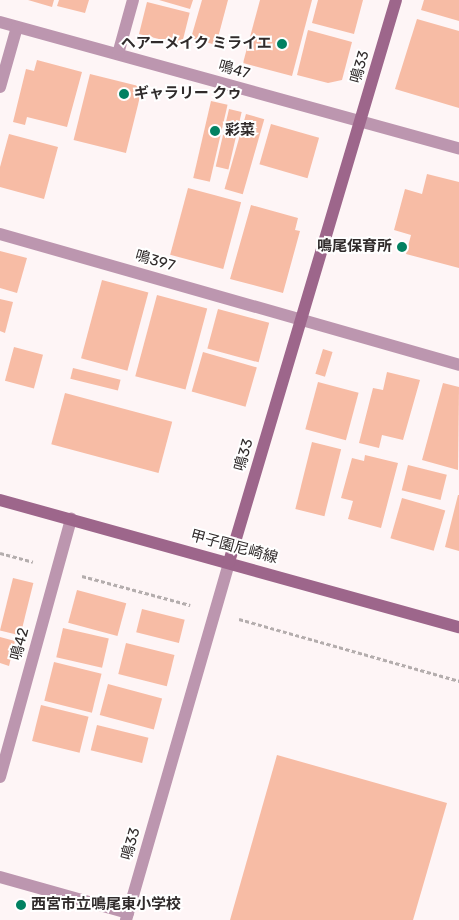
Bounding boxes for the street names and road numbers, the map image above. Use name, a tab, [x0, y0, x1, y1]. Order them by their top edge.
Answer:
street label: 鳴33	[347, 49, 373, 85]
street label: 鳴47	[216, 57, 252, 83]
street label: 鳴397	[133, 247, 177, 275]
street label: 鳴33	[231, 437, 257, 473]
street label: 甲子園尼崎線	[188, 527, 280, 567]
street label: 鳴42	[7, 626, 33, 662]
street label: 鳴33	[118, 826, 144, 862]

